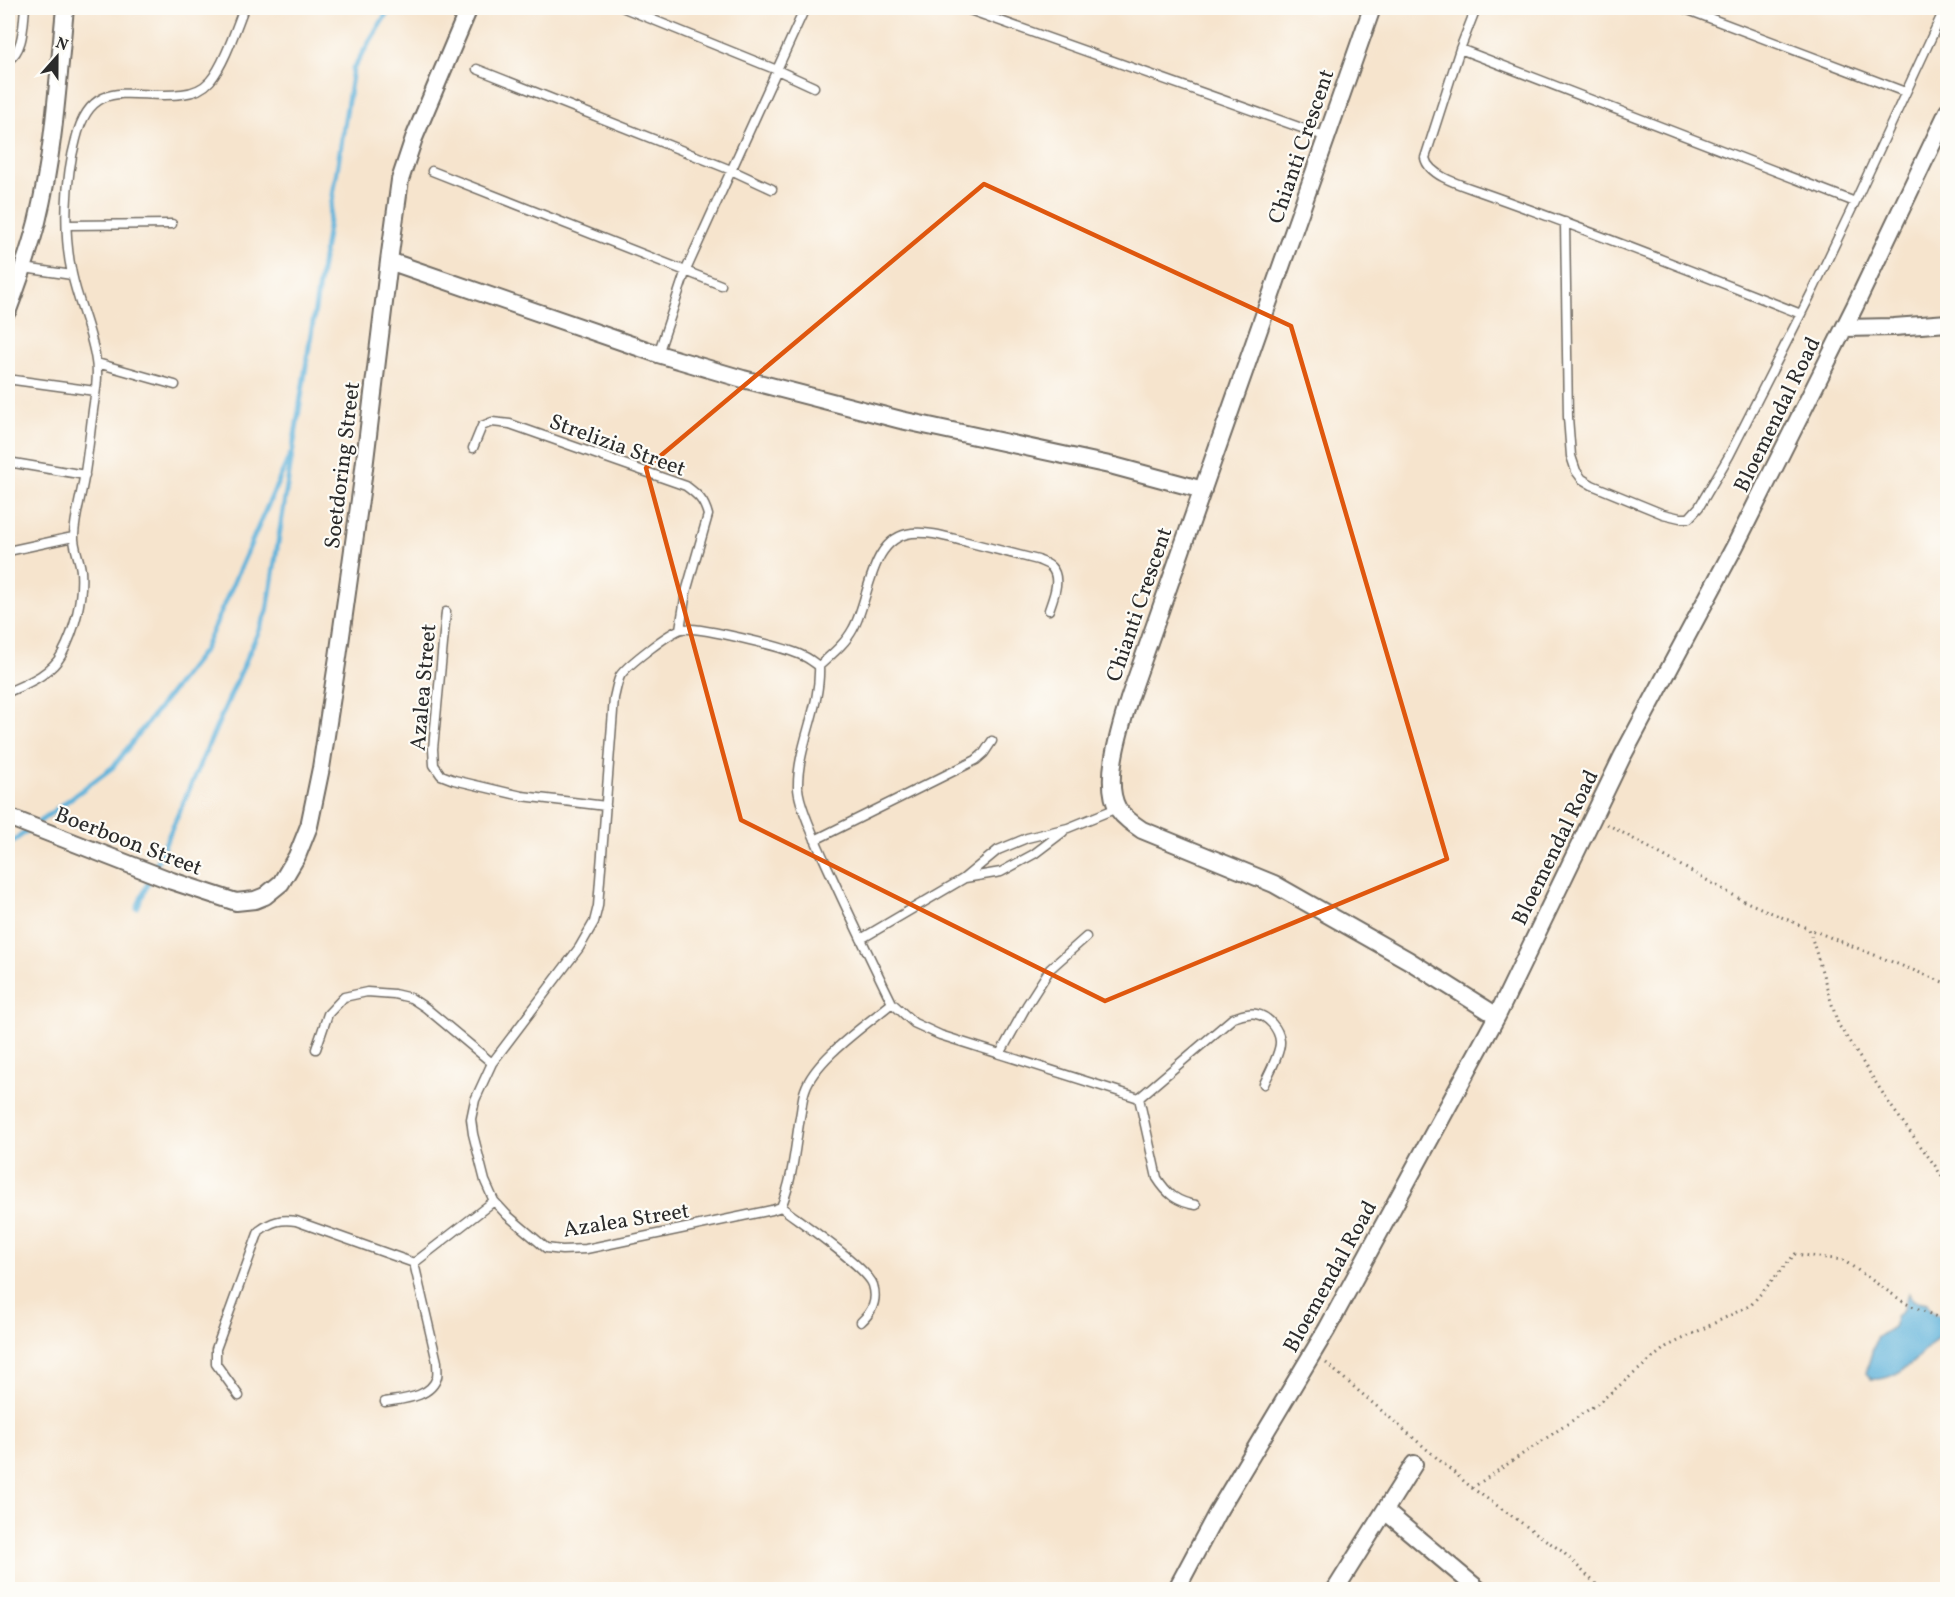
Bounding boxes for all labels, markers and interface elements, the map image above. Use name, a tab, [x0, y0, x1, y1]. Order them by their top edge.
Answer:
north arrow	[27, 27, 87, 87]
text: N	[52, 33, 71, 57]
street label: Chianti Crescent	[1261, 65, 1343, 228]
street label: Bloemendal Road	[1727, 332, 1829, 498]
street label: Soetdoring Street	[318, 380, 369, 551]
street label: Strelizia Street	[544, 407, 690, 486]
street label: Chianti Crescent	[1099, 523, 1181, 686]
street label: Azalea Street	[403, 622, 446, 752]
street label: Bloemendal Road	[1505, 765, 1607, 931]
street label: Boerboon Street	[50, 800, 207, 885]
street label: Azalea Street	[561, 1196, 692, 1247]
street label: Bloemendal Road	[1277, 1196, 1386, 1359]

